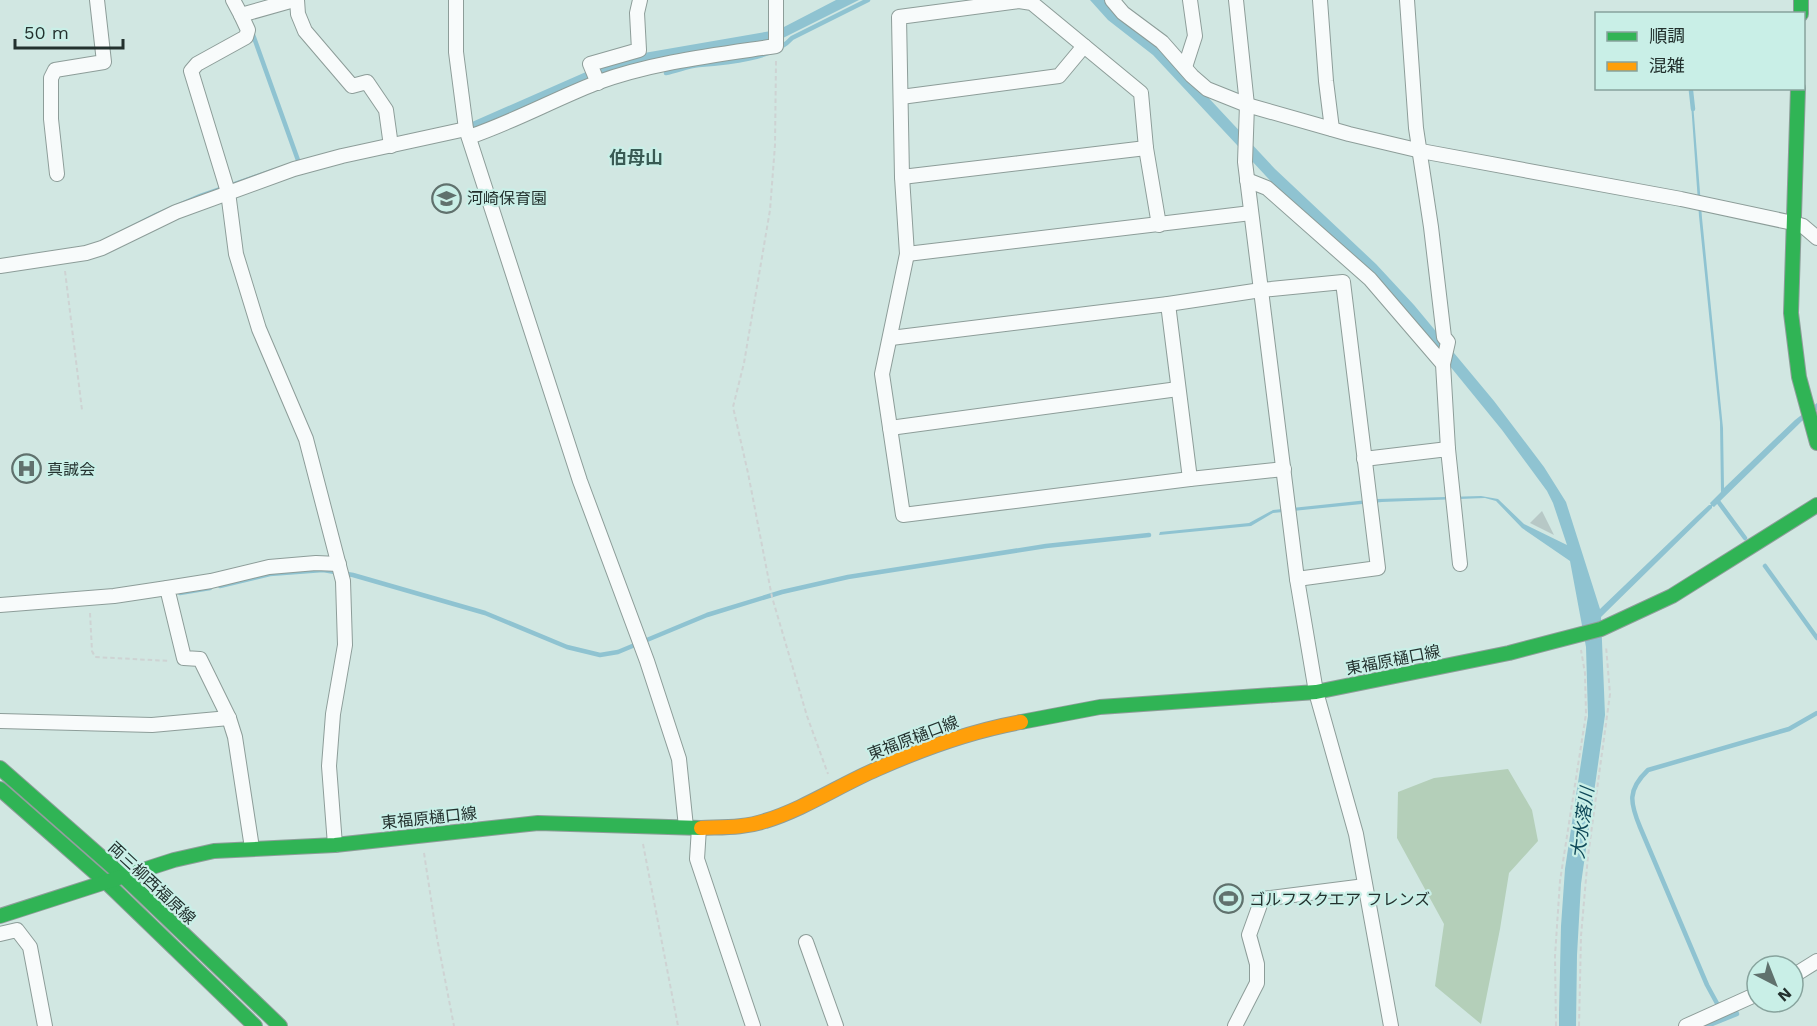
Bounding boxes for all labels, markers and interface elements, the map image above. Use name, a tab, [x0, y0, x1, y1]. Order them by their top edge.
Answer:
scale bar	[15, 12, 123, 50]
legend	[1595, 12, 1805, 90]
text: 50 m	[24, 22, 69, 43]
text: 順調	[1649, 25, 1685, 46]
text: 混雑	[1649, 55, 1685, 76]
district label: 伯母山	[609, 147, 663, 168]
school or university icon: 河崎保育園	[430, 182, 462, 214]
place label: 河崎保育園	[467, 189, 547, 208]
hospital icon: 真誠会	[10, 453, 42, 485]
place label: 真誠会	[47, 460, 95, 479]
street label: 東福原樋口線	[1344, 642, 1442, 678]
street label: 東福原樋口線	[865, 712, 961, 764]
water label: 大水落川	[1567, 784, 1598, 860]
street label: 東福原樋口線	[380, 804, 478, 832]
street label: 両三柳西福原線	[105, 838, 199, 928]
sports icon: ゴルフスクエア フレンズ	[1212, 883, 1244, 915]
place label: ゴルフスクエア フレンズ	[1249, 890, 1430, 909]
north arrow	[1745, 954, 1805, 1014]
text: N	[1774, 984, 1795, 1006]

